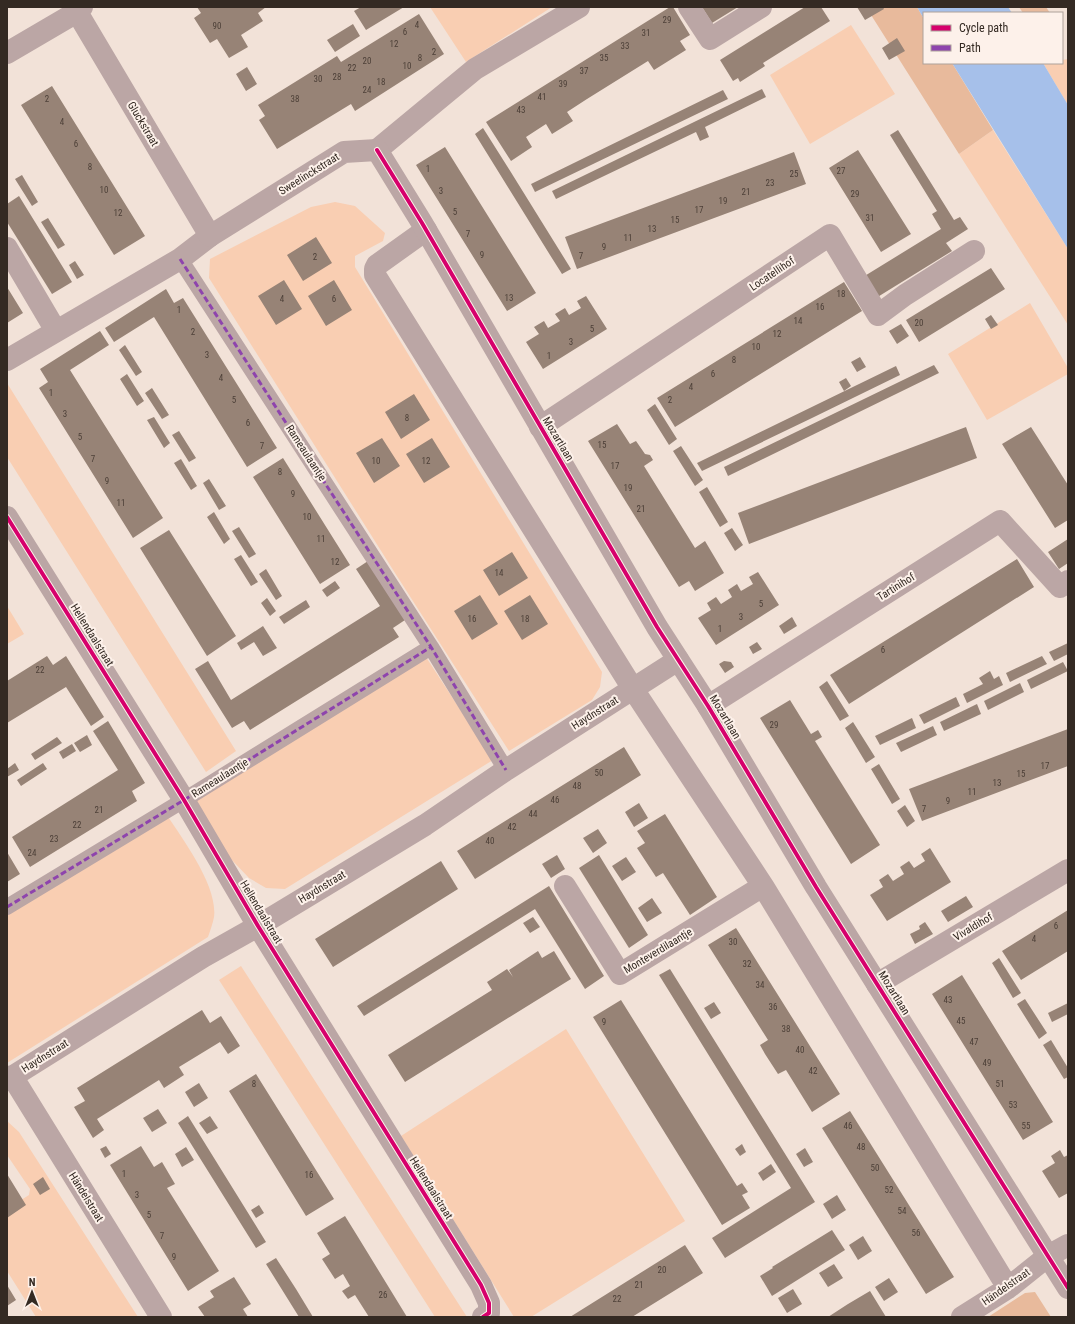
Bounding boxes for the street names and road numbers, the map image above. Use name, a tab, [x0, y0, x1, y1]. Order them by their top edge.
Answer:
street label: Gluckstraat	[125, 99, 161, 149]
street label: Sweelinckstraat	[276, 150, 342, 198]
street label: Locatellihof	[747, 254, 797, 294]
street label: Mozartlaan	[540, 415, 576, 463]
street label: Rameaulaantje	[283, 422, 329, 484]
street label: Tartinihof	[875, 570, 918, 604]
street label: Hellendaalstraat	[68, 601, 116, 669]
street label: Mozartlaan	[707, 693, 743, 741]
street label: Haydnstraat	[569, 694, 621, 732]
street label: Rameaulaantje	[189, 755, 251, 801]
street label: Haydnstraat	[296, 868, 348, 906]
street label: Hellendaalstraat	[237, 878, 285, 946]
street label: Vivaldihof	[951, 910, 995, 944]
street label: Monteverdilaantje	[621, 925, 695, 977]
street label: Mozartlaan	[875, 969, 913, 1017]
street label: Haydnstraat	[19, 1037, 71, 1075]
street label: Hellendaalstraat	[407, 1154, 455, 1222]
street label: Händelstraat	[66, 1170, 106, 1224]
street label: Händelstraat	[979, 1266, 1033, 1308]

